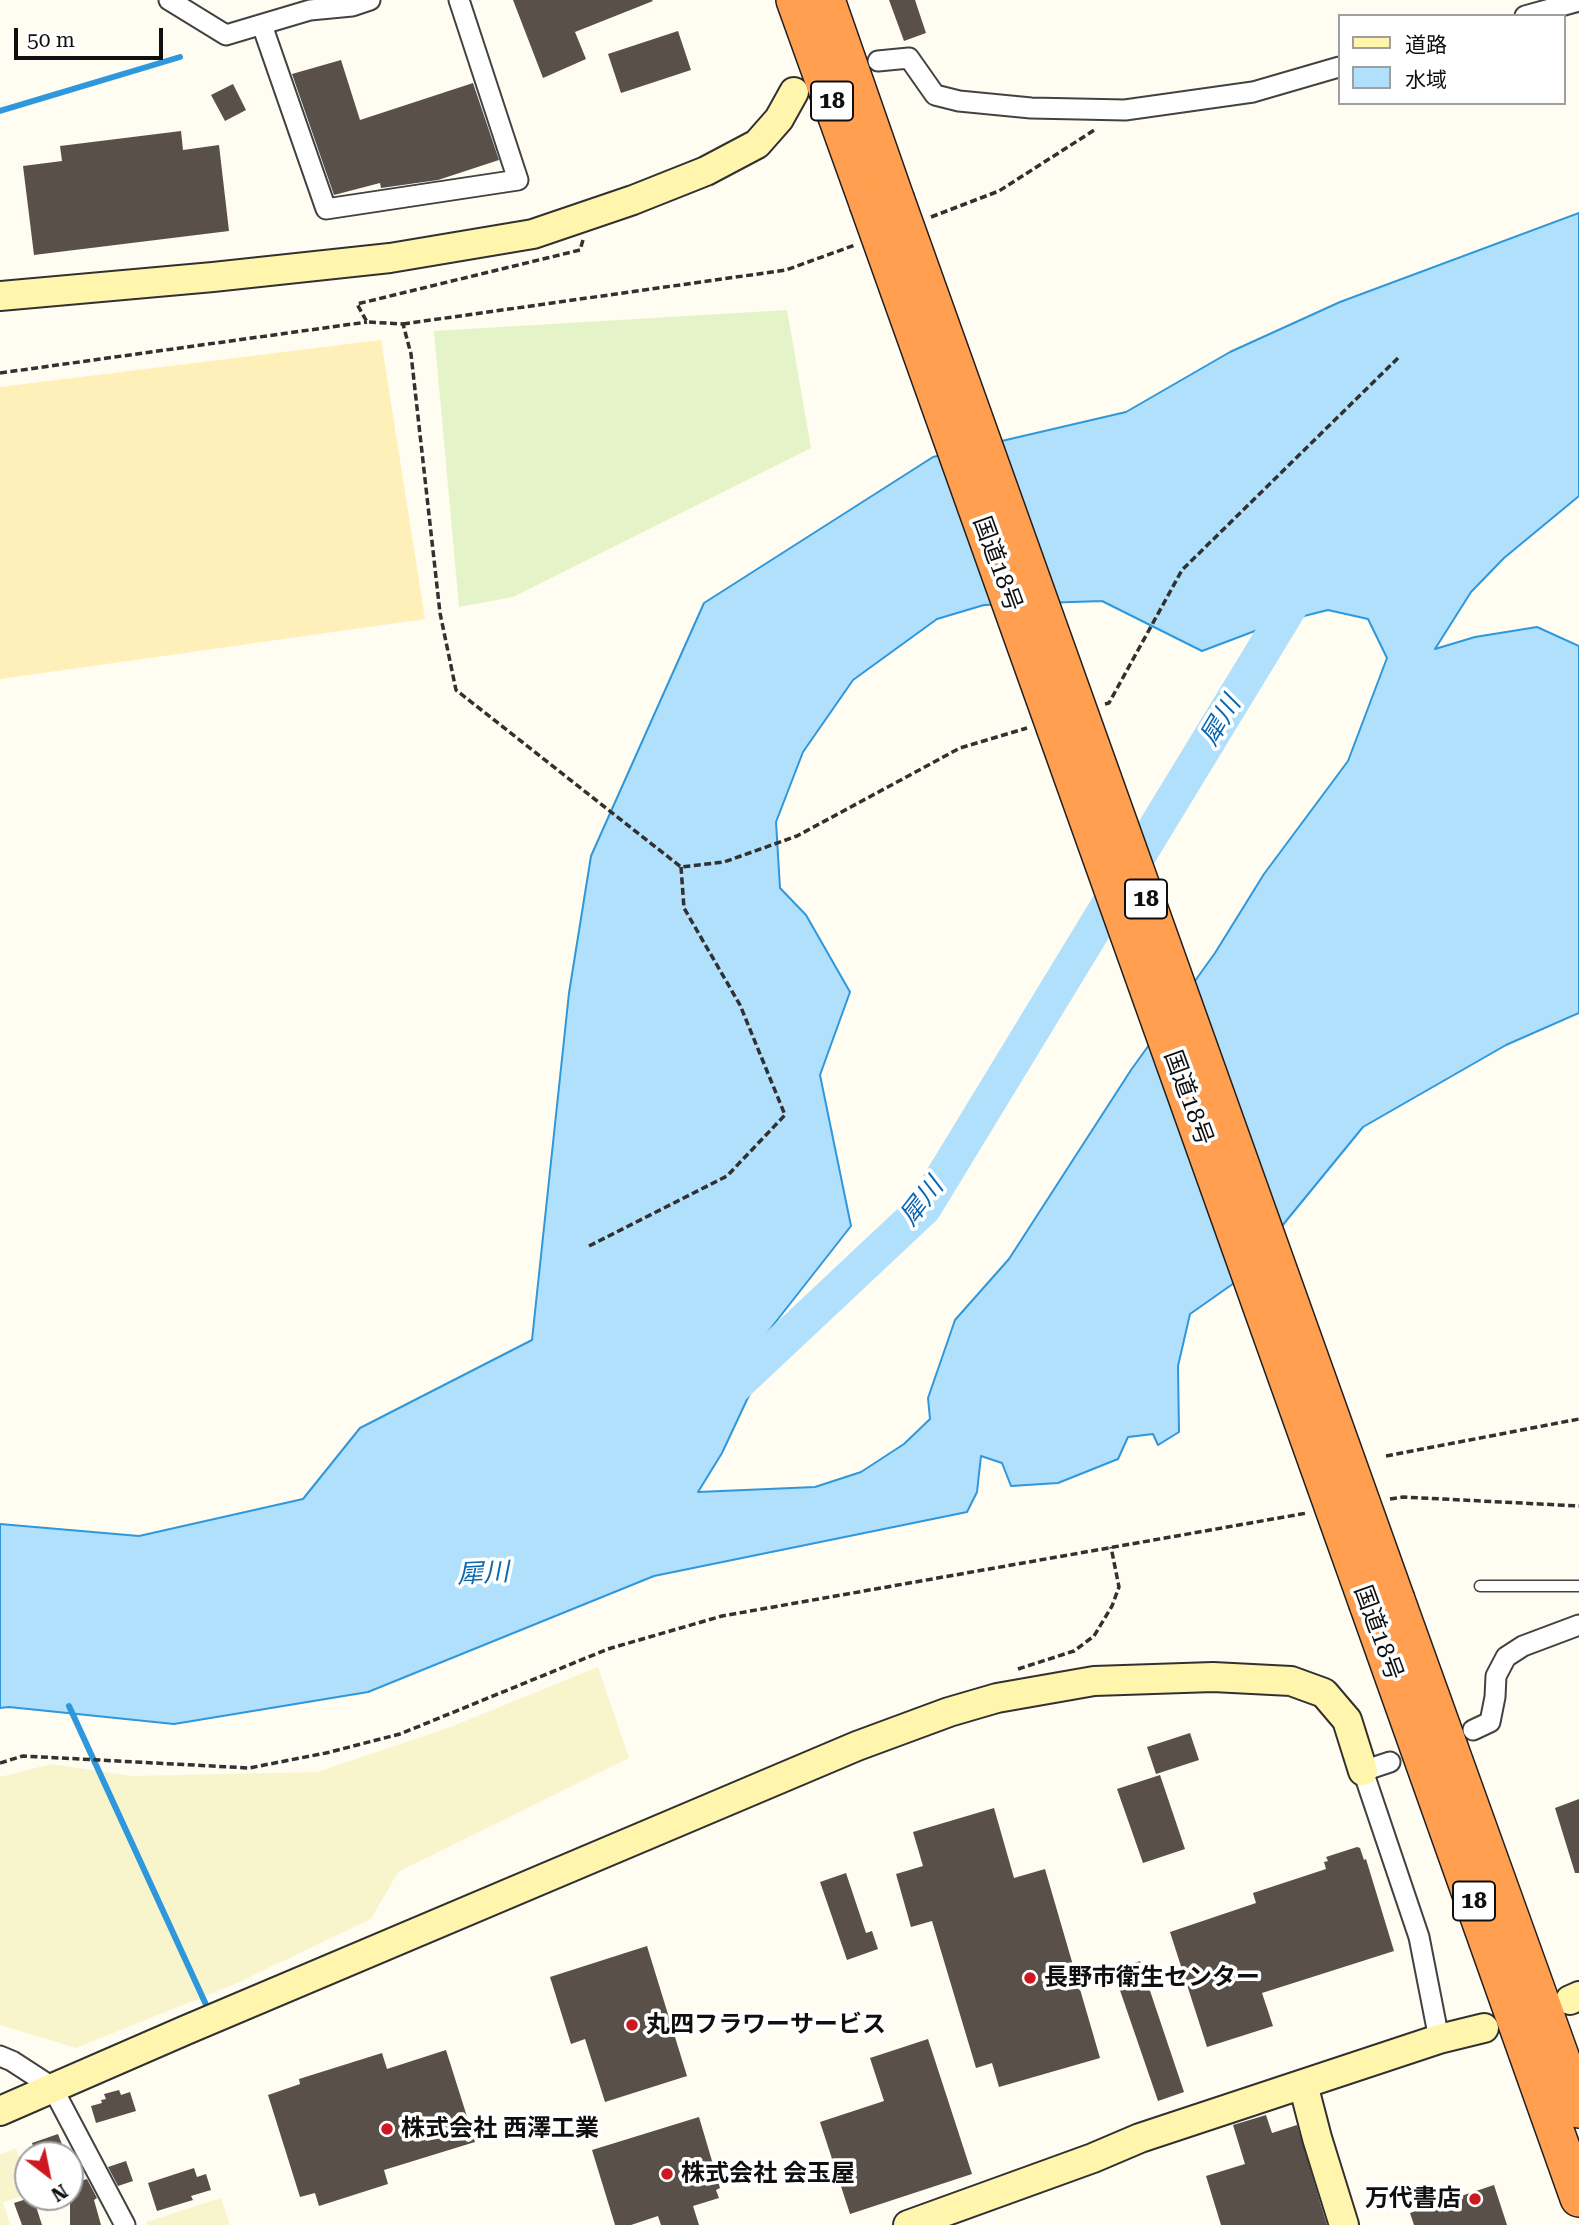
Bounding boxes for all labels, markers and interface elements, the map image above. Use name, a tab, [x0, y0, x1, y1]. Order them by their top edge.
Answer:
scale bar	[18, 14, 166, 58]
legend	[1338, 14, 1565, 105]
text: 50 m	[27, 28, 75, 52]
text: 道路	[1405, 33, 1447, 57]
text: 水域	[1405, 68, 1447, 92]
road number: 18	[811, 82, 853, 120]
street label: 国道18号	[967, 513, 1027, 615]
water label: 犀川	[1194, 691, 1248, 751]
road number: 18	[1125, 879, 1167, 918]
street label: 国道18号	[1158, 1047, 1218, 1149]
water label: 犀川	[894, 1172, 950, 1232]
water label: 犀川	[456, 1557, 510, 1591]
street label: 国道18号	[1348, 1582, 1408, 1684]
road number: 18	[1453, 1882, 1495, 1920]
place label: 長野市衛生センター	[1044, 1964, 1260, 1992]
marker: 長野市衛生センター	[1022, 1970, 1038, 1986]
place label: 丸四フラワーサービス	[646, 2011, 886, 2039]
marker: 丸四フラワーサービス	[624, 2017, 640, 2033]
place label: 株式会社 西澤工業	[401, 2115, 599, 2143]
marker: 株式会社 西澤工業	[379, 2121, 395, 2137]
north arrow	[14, 2141, 84, 2211]
place label: 株式会社 会玉屋	[681, 2160, 855, 2188]
marker: 株式会社 会玉屋	[659, 2166, 675, 2182]
text: N	[47, 2179, 72, 2206]
place label: 万代書店	[1365, 2185, 1461, 2213]
marker: 万代書店	[1467, 2191, 1483, 2207]

